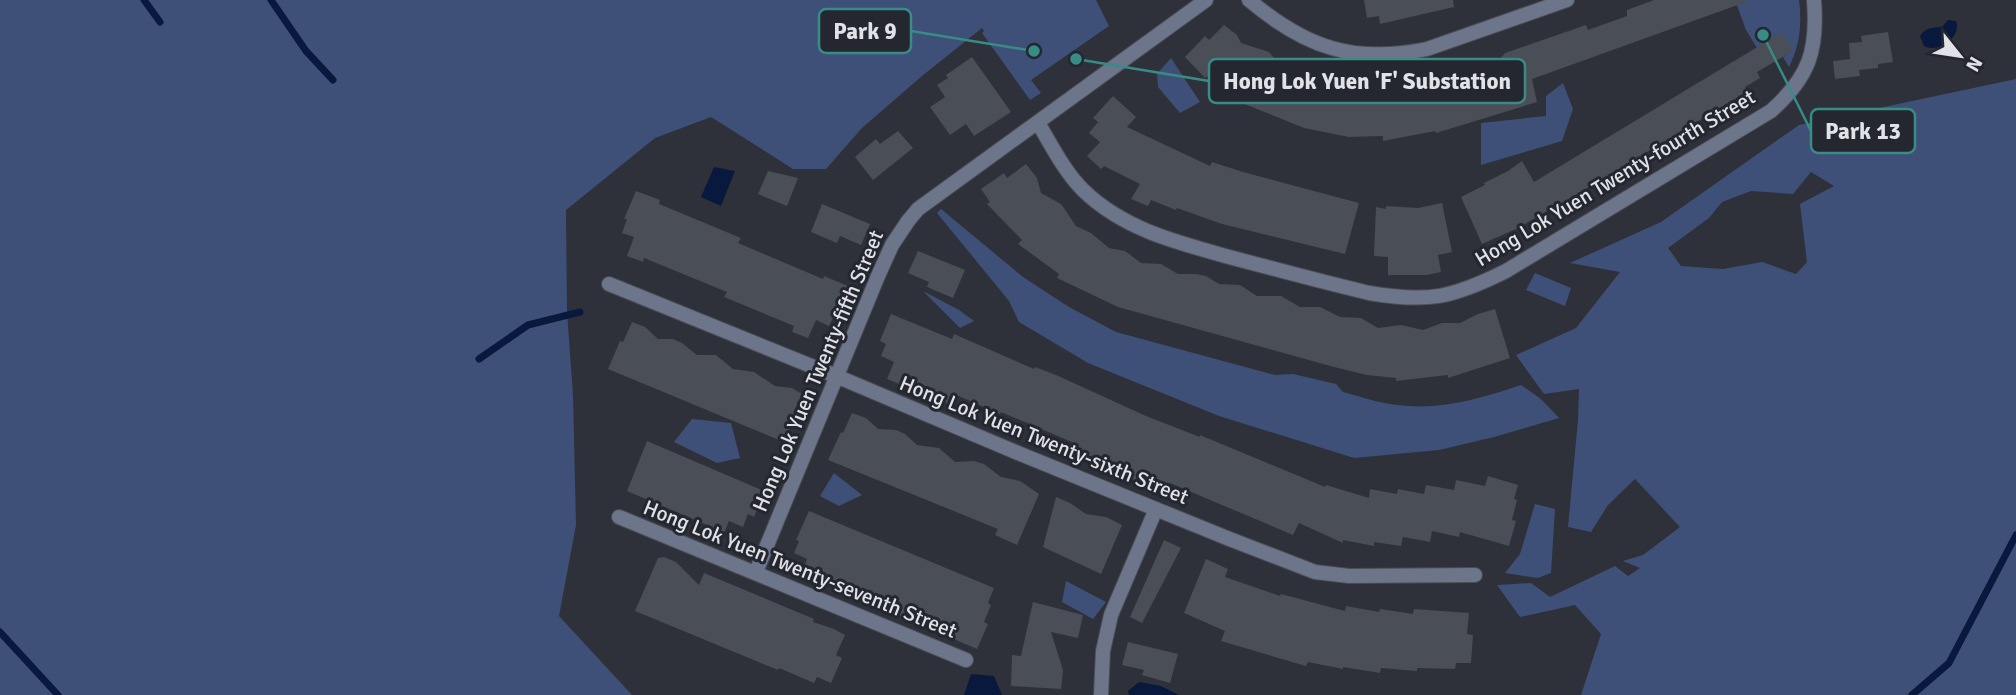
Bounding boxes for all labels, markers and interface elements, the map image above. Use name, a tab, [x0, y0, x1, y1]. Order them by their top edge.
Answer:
callout: Park 9	[819, 9, 911, 53]
text: Park 9	[833, 17, 897, 46]
north arrow	[1925, 21, 1995, 91]
text: N	[1960, 52, 1988, 76]
callout: Hong Lok Yuen 'F' Substation	[1209, 59, 1525, 103]
text: Hong Lok Yuen 'F' Substation	[1223, 67, 1511, 96]
street label: Hong Lok Yuen Twenty-fourth Street	[1470, 84, 1760, 272]
callout: Park 13	[1811, 109, 1915, 153]
text: Park 13	[1825, 117, 1901, 146]
street label: Hong Lok Yuen Twenty-fifth Street	[747, 226, 889, 516]
street label: Hong Lok Yuen Twenty-sixth Street	[896, 370, 1192, 510]
street label: Hong Lok Yuen Twenty-seventh Street	[640, 494, 960, 644]

